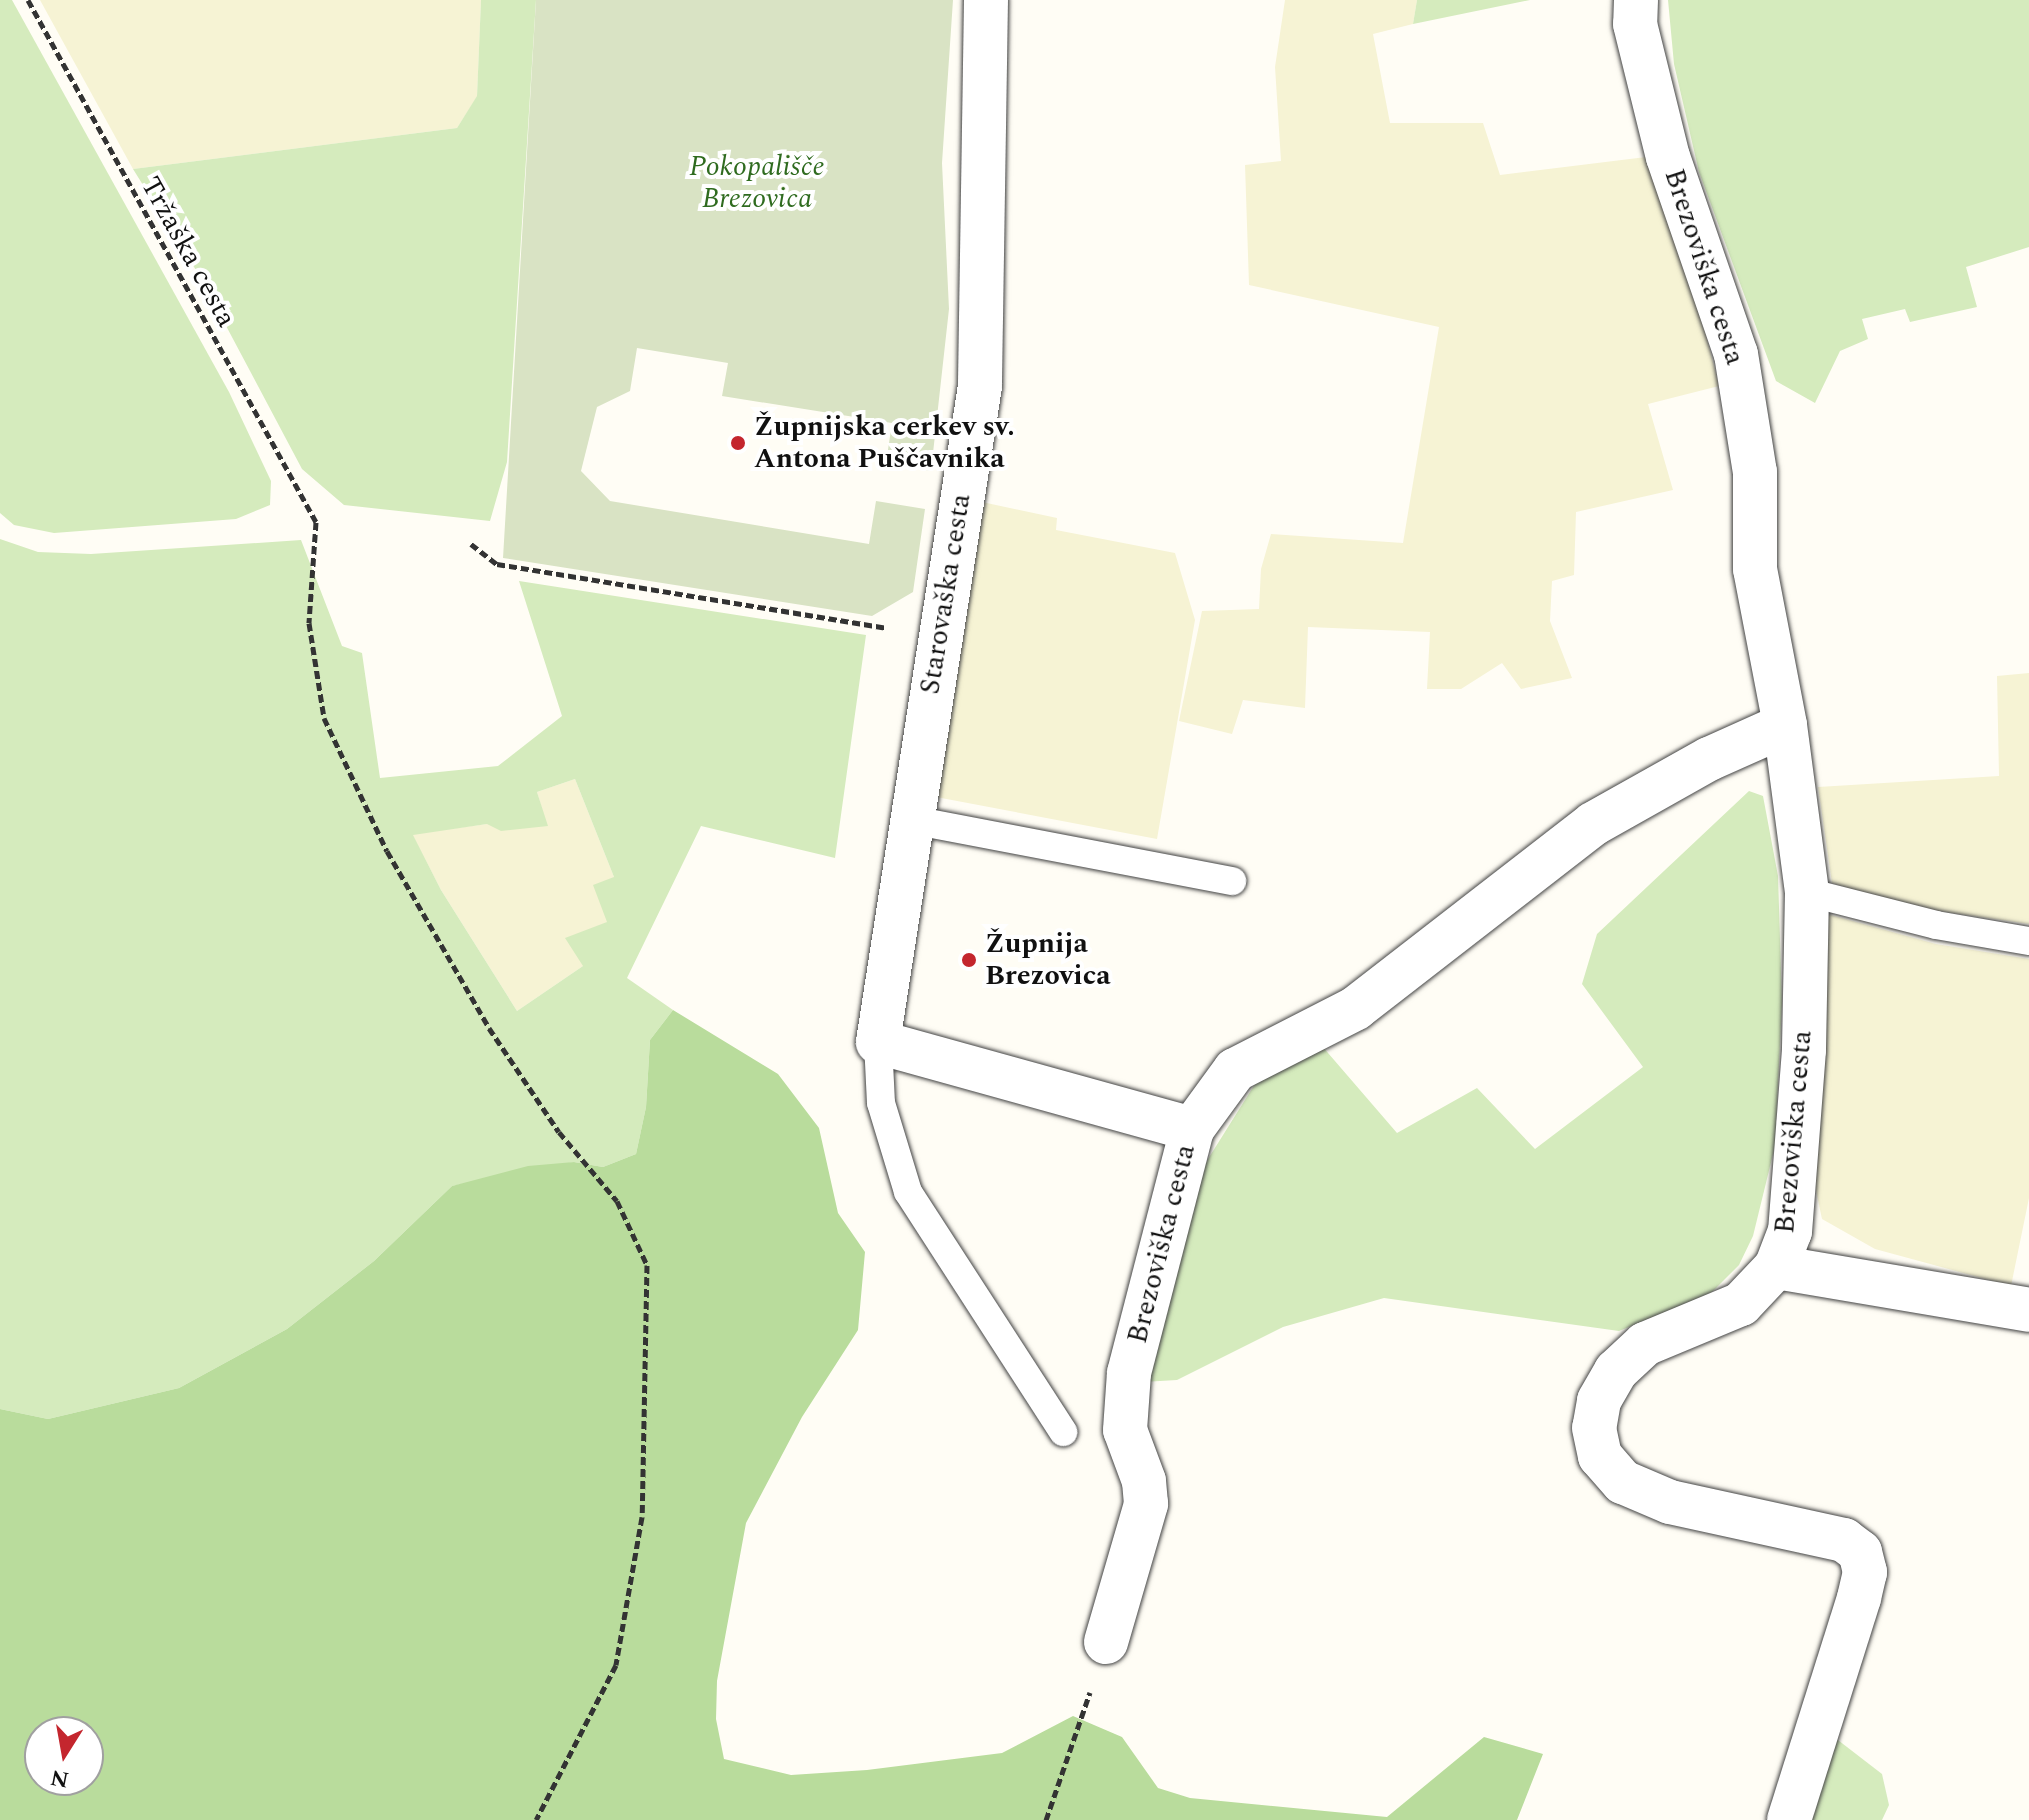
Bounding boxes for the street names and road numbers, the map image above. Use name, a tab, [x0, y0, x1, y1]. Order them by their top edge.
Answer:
street label: Brezoviška cesta	[1657, 165, 1751, 369]
street label: Tržaška cesta	[133, 171, 243, 333]
street label: Starovaška cesta	[914, 491, 978, 697]
street label: Brezoviška cesta	[1768, 1029, 1820, 1235]
street label: Brezoviška cesta	[1121, 1141, 1203, 1347]

